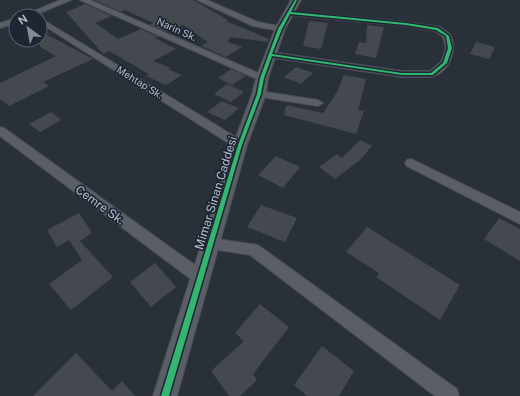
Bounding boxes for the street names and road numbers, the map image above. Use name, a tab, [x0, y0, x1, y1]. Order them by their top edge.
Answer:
street label: Narin Sk.	[155, 15, 199, 43]
street label: Mehtap Sk.	[115, 63, 165, 101]
street label: Mimar Sinan Caddesi	[192, 135, 240, 251]
street label: Cemre Sk.	[73, 183, 127, 227]

